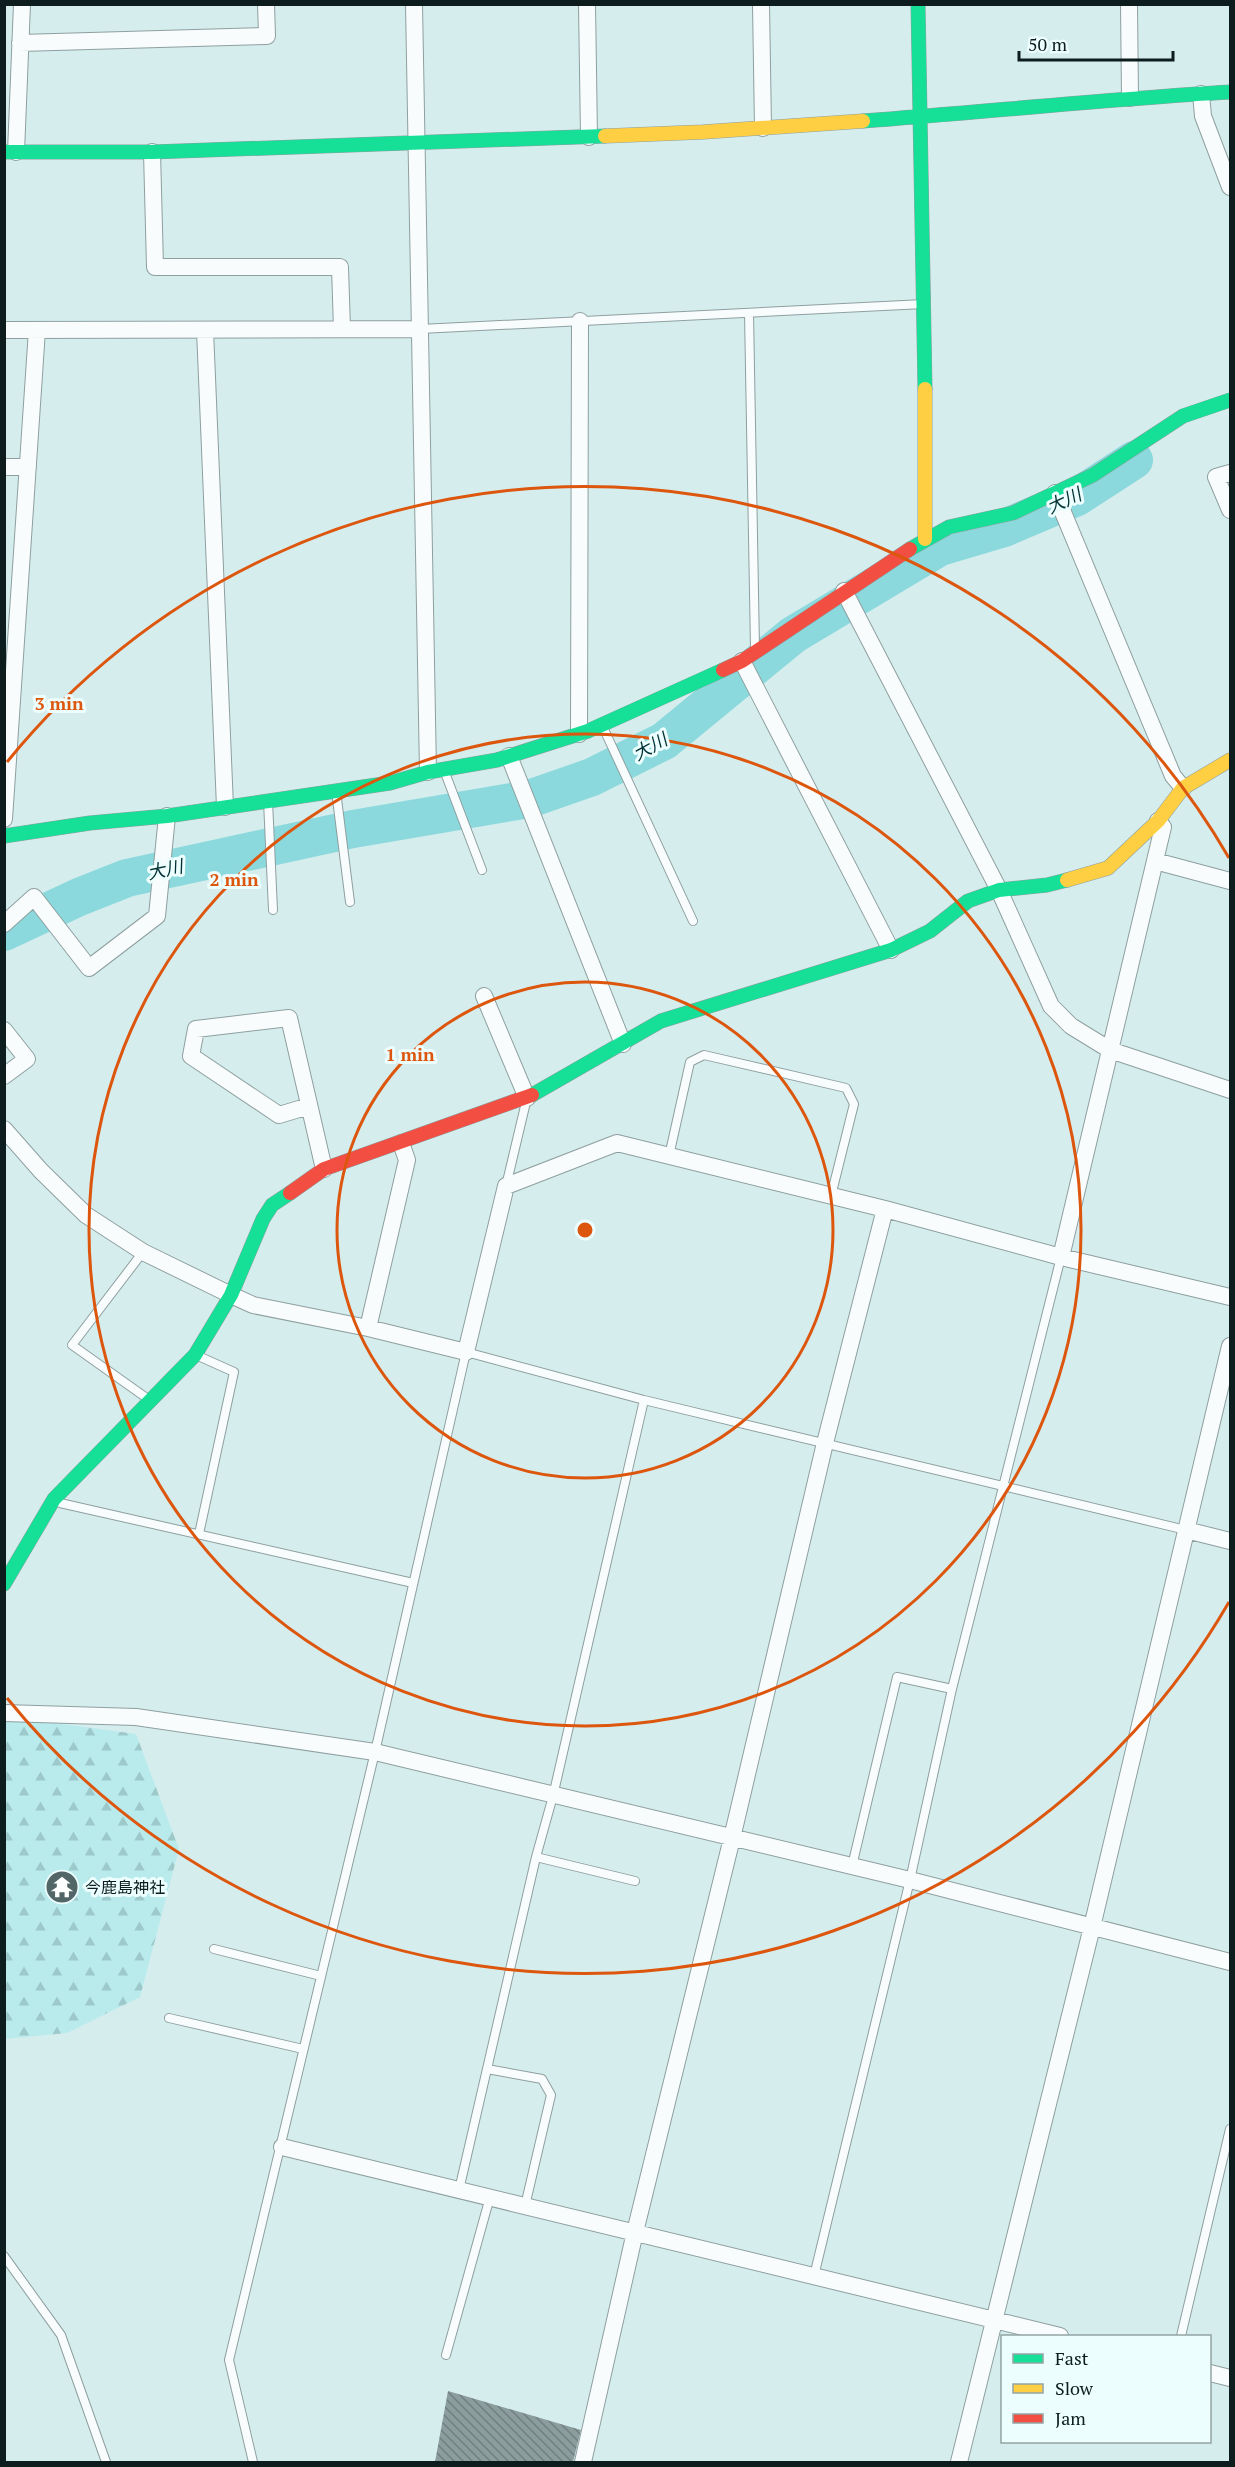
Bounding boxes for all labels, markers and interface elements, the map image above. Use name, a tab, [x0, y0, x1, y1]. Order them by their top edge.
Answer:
scale bar	[1019, 24, 1174, 62]
text: 50 m	[1028, 32, 1068, 56]
water label: 大川	[1042, 481, 1087, 519]
text: 3 min	[34, 691, 84, 715]
water label: 大川	[628, 726, 673, 765]
water label: 大川	[145, 853, 187, 885]
text: 2 min	[209, 867, 259, 891]
text: 1 min	[385, 1042, 435, 1066]
centre of rings	[575, 1220, 595, 1240]
temple icon: 今鹿島神社	[44, 1869, 80, 1905]
place label: 今鹿島神社	[85, 1876, 165, 1898]
legend	[1001, 2335, 1211, 2443]
text: Fast	[1055, 2346, 1089, 2370]
text: Slow	[1055, 2376, 1094, 2400]
text: Jam	[1055, 2406, 1086, 2430]

